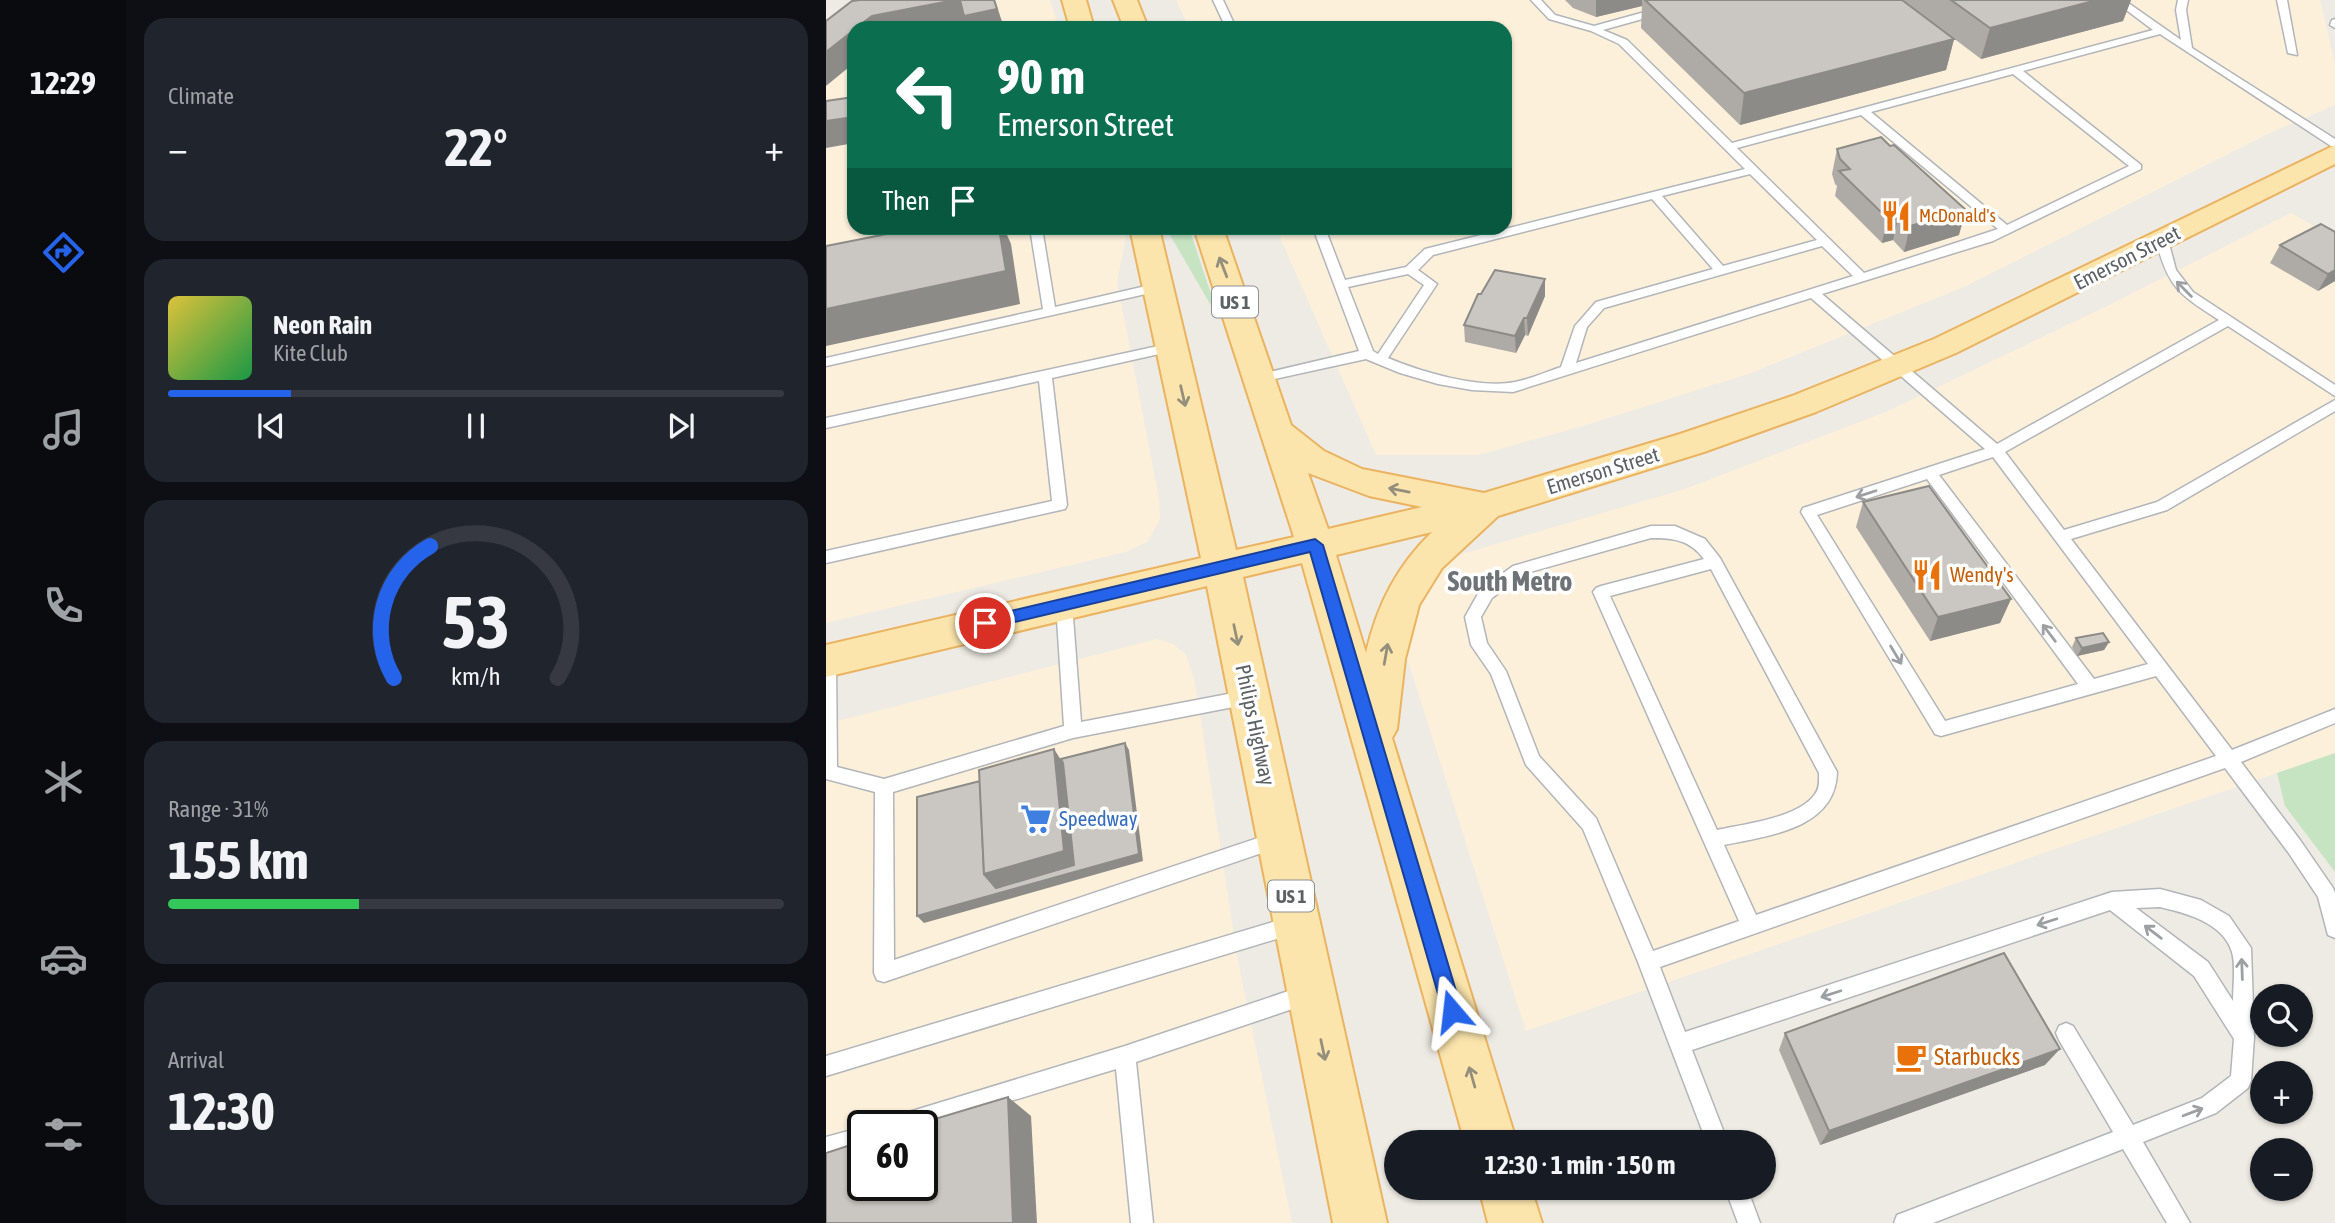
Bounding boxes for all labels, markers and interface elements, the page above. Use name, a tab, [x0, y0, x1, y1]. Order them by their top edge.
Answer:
text: 90 m	[997, 48, 1085, 104]
icon: left	[882, 49, 973, 140]
text: 12:29	[30, 64, 96, 101]
text: Climate	[168, 83, 234, 109]
text: Emerson Street	[997, 106, 1174, 143]
text: 22°	[444, 117, 508, 177]
text: −	[168, 126, 188, 169]
text: +	[764, 126, 784, 169]
icon: arrive	[944, 182, 982, 220]
text: Then	[882, 186, 930, 216]
restaurant icon: McDonald's	[1879, 199, 1913, 233]
place label: McDonald's	[1919, 205, 1996, 226]
street label: Emerson Street	[2069, 220, 2184, 294]
icon: directions	[39, 228, 88, 277]
one-way arrow	[1216, 257, 1228, 279]
one-way arrow	[2176, 280, 2193, 297]
road number: US 1	[1212, 286, 1258, 318]
text: Neon Rain	[273, 310, 372, 340]
text: Kite Club	[273, 340, 348, 366]
one-way arrow	[1177, 384, 1191, 407]
icon: music	[39, 405, 88, 454]
icon: previous	[252, 407, 290, 445]
icon: pause	[457, 407, 495, 445]
icon: next	[662, 407, 700, 445]
street label: Emerson Street	[1544, 442, 1662, 499]
one-way arrow	[1388, 483, 1411, 496]
one-way arrow	[1855, 489, 1877, 501]
restaurant icon: Wendy's	[1910, 558, 1944, 592]
place label: Wendy's	[1950, 562, 2014, 586]
district label: South Metro	[1448, 565, 1572, 597]
text: 53	[442, 580, 510, 663]
icon: phone	[39, 581, 88, 630]
pin	[955, 593, 1015, 653]
icon: arrive	[966, 604, 1004, 642]
one-way arrow	[1230, 623, 1243, 646]
one-way arrow	[2042, 624, 2056, 643]
one-way arrow	[1380, 643, 1393, 666]
one-way arrow	[1889, 645, 1903, 665]
text: km/h	[451, 661, 501, 689]
street label: Philips Highway	[1231, 662, 1281, 788]
icon: climate	[39, 757, 88, 806]
text: Range · 31%	[168, 796, 268, 822]
supermarket icon: Speedway	[1019, 802, 1053, 836]
place label: Speedway	[1059, 806, 1138, 830]
text: 155 km	[168, 830, 309, 890]
road number: US 1	[1268, 880, 1314, 912]
one-way arrow	[2036, 917, 2058, 930]
one-way arrow	[2144, 925, 2163, 940]
icon: car	[39, 934, 88, 983]
one-way arrow	[2235, 958, 2248, 981]
position arrow	[1415, 974, 1489, 1048]
map controls	[2250, 984, 2313, 1201]
button: search	[2250, 984, 2313, 1047]
one-way arrow	[1820, 989, 1842, 1001]
one-way arrow	[1317, 1038, 1331, 1061]
cafe icon: Starbucks	[1894, 1040, 1928, 1074]
place label: Starbucks	[1934, 1043, 2020, 1070]
text: Arrival	[168, 1047, 224, 1073]
button: +	[2250, 1061, 2313, 1124]
one-way arrow	[1465, 1067, 1478, 1089]
text: 12:30	[168, 1081, 275, 1141]
one-way arrow	[2181, 1105, 2203, 1118]
icon: filters	[39, 1110, 88, 1159]
speed limit sign: 60	[847, 1110, 938, 1201]
button: −	[2250, 1138, 2313, 1201]
text: 12:30 · 1 min · 150 m	[1485, 1150, 1675, 1180]

